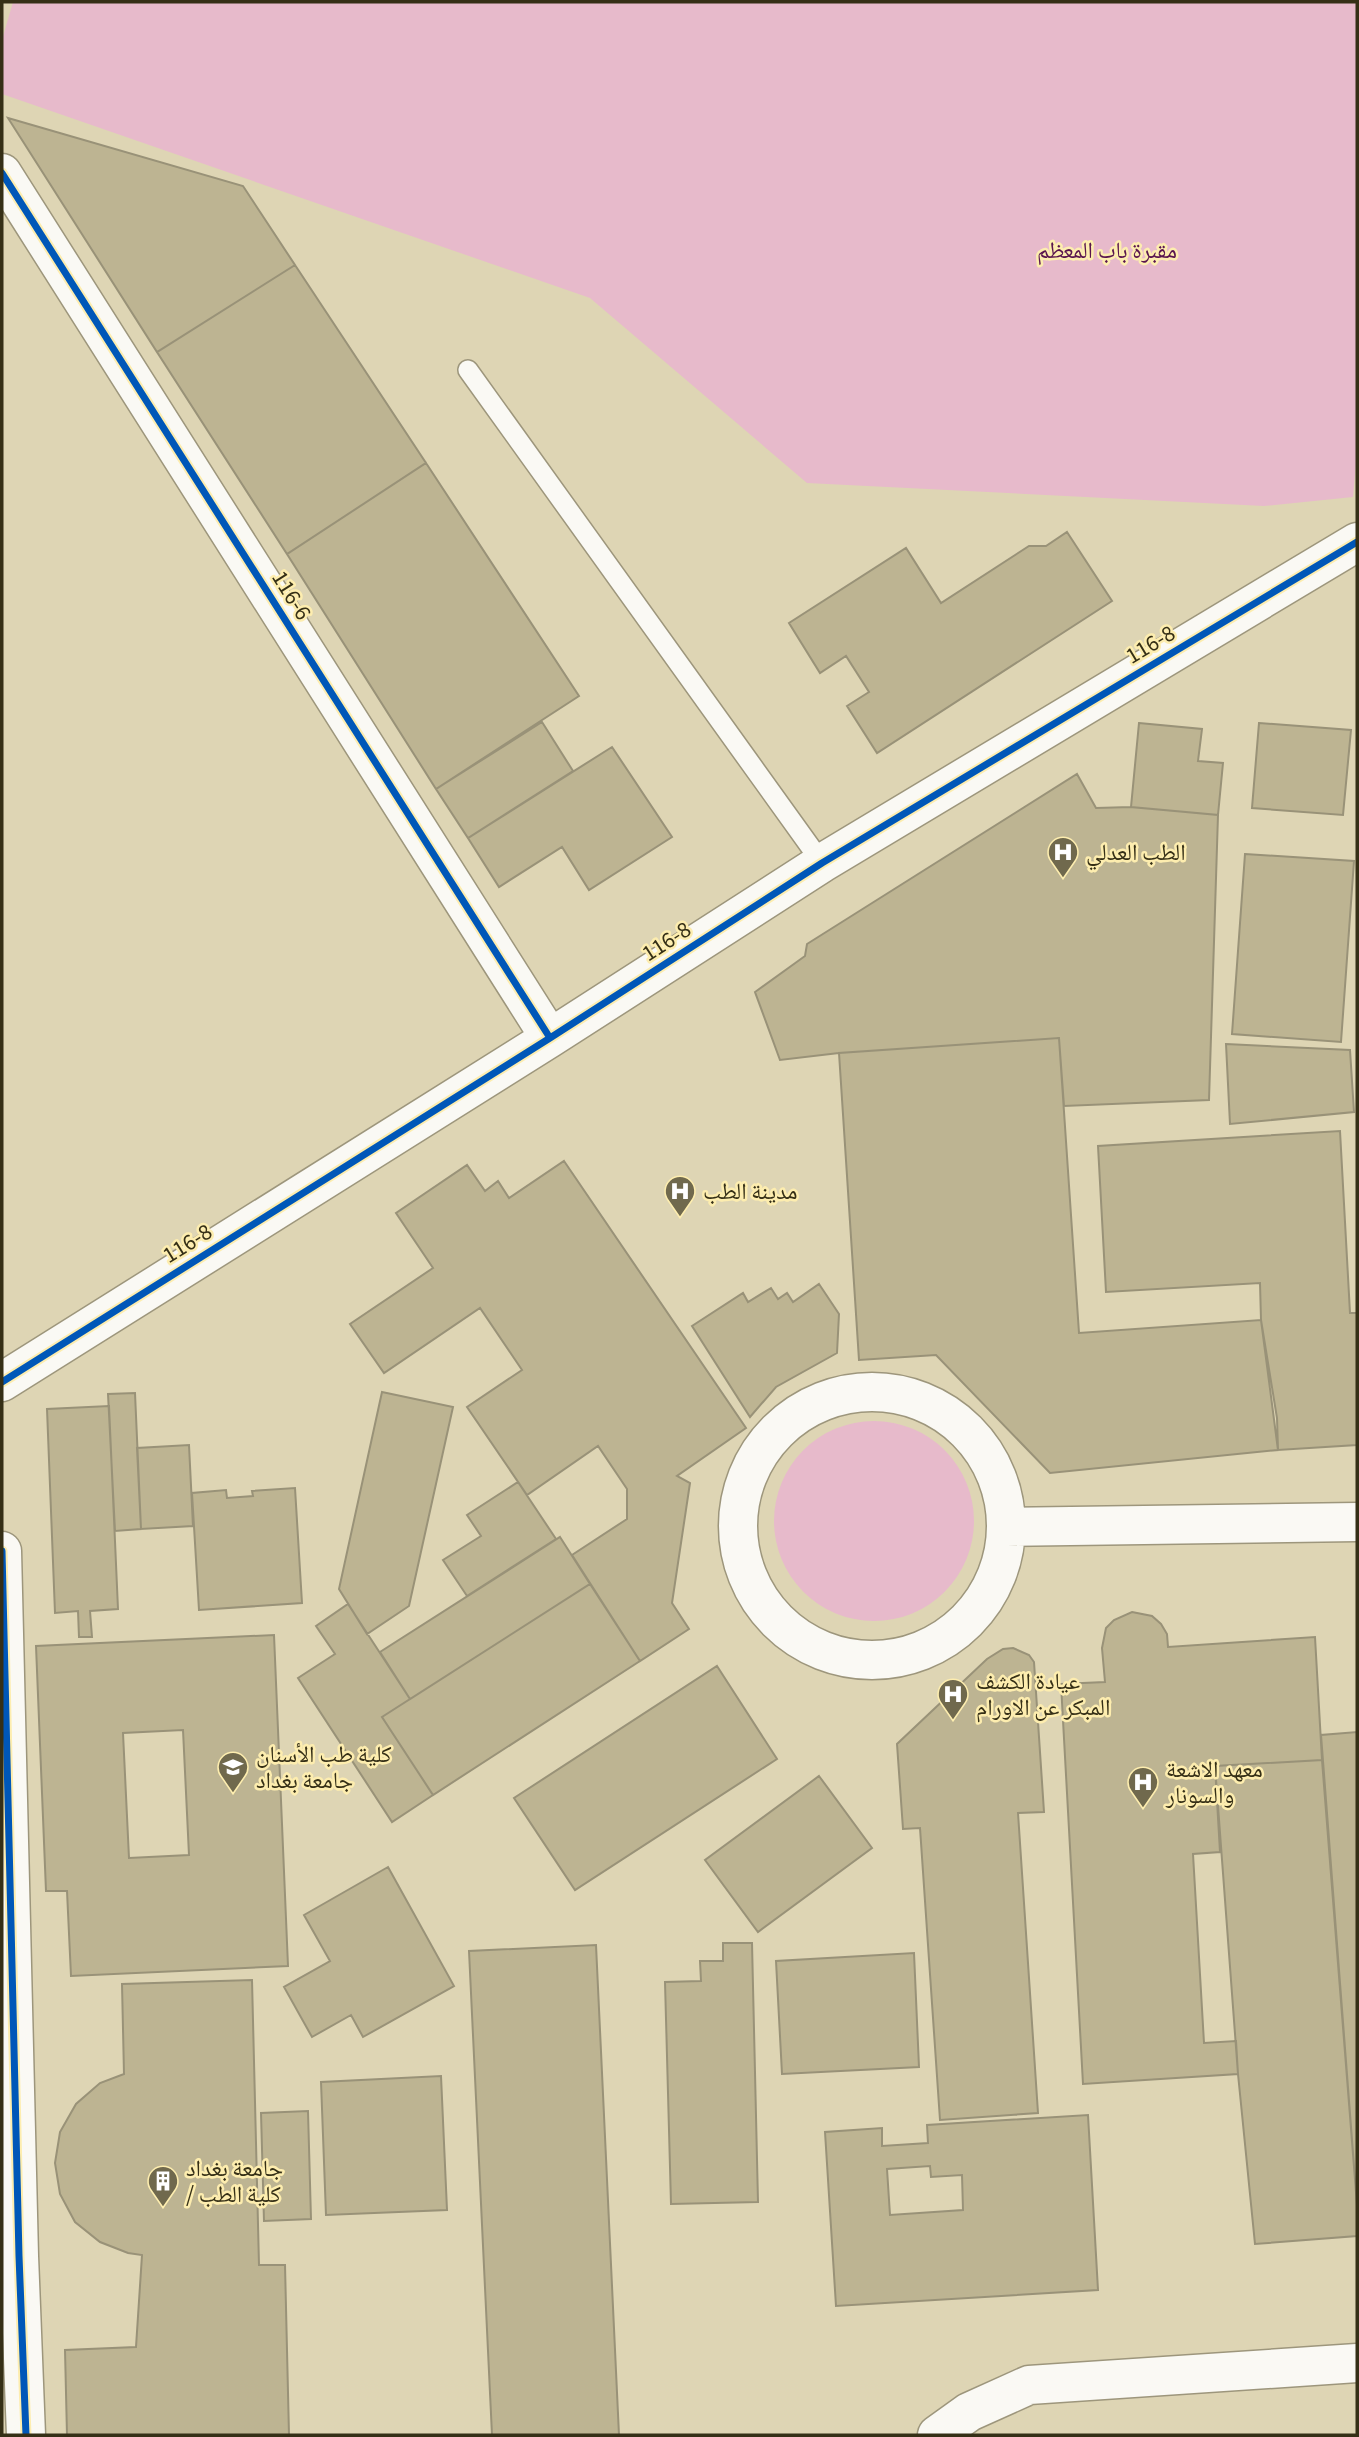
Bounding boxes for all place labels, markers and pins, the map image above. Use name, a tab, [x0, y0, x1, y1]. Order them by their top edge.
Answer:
hospital icon: الطب العدلي	[1046, 835, 1080, 879]
place label: الطب العدلي	[1086, 836, 1186, 871]
hospital icon: مدينة الطب	[663, 1174, 697, 1218]
place label: مدينة الطب	[703, 1175, 798, 1208]
place label: عيادة الكشف المبكر عن الاورام	[976, 1665, 1110, 1724]
hospital icon: عيادة الكشف المبكر عن الاورام	[936, 1677, 970, 1721]
place label: كلية طب الأسنان جامعة بغداد	[256, 1738, 392, 1797]
school or university icon: كلية طب الأسنان جامعة بغداد	[216, 1750, 250, 1794]
place label: معهد الاشعة والسونار	[1165, 1753, 1263, 1812]
hospital icon: معهد الاشعة والسونار	[1126, 1765, 1160, 1809]
place label: جامعة بغداد / كلية الطب	[186, 2152, 283, 2211]
building icon: جامعة بغداد / كلية الطب	[146, 2164, 180, 2208]

